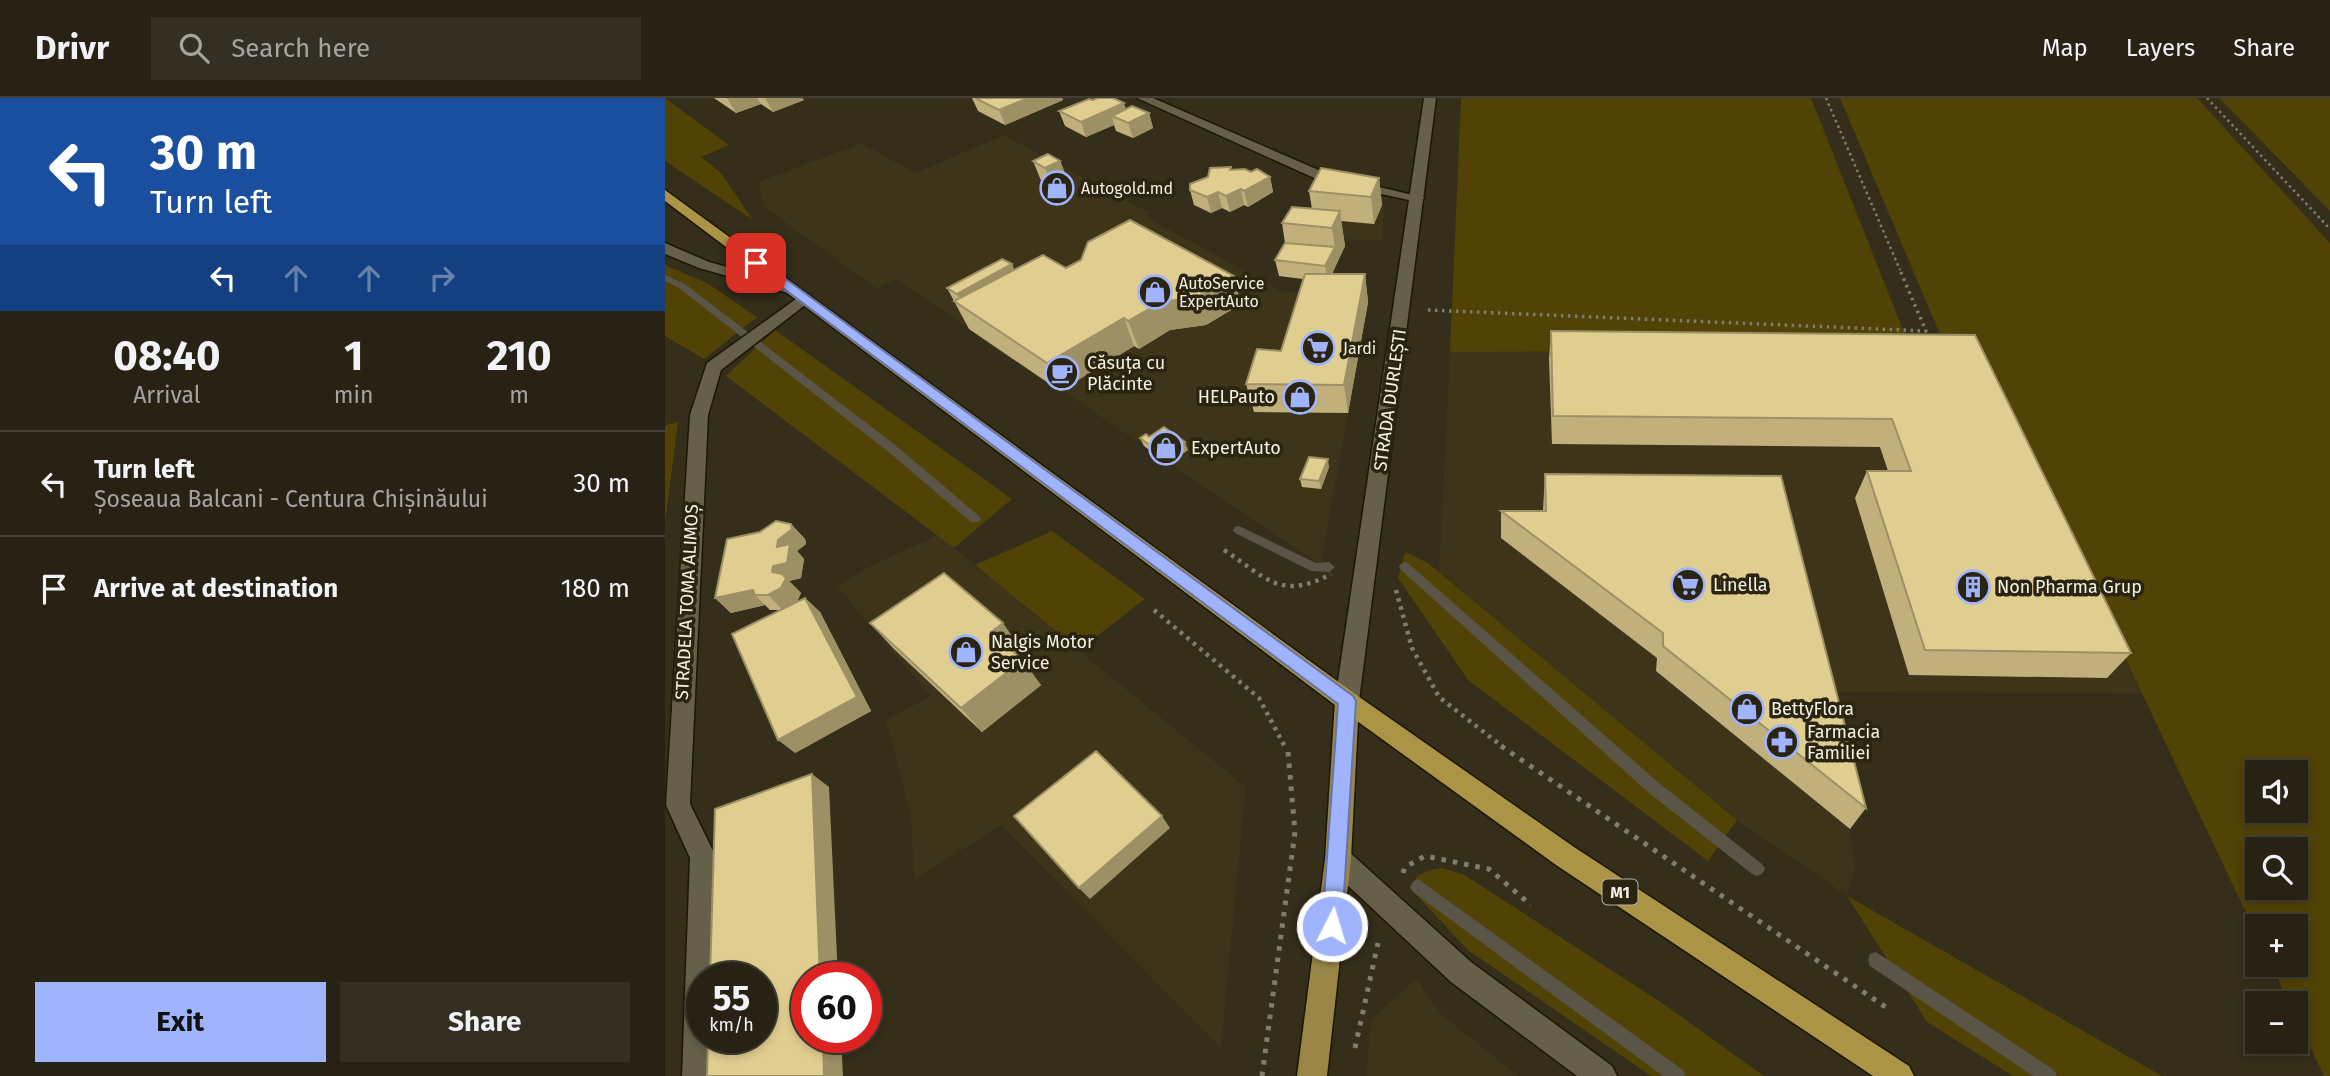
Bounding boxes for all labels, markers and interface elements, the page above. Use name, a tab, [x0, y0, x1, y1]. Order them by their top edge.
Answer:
search box	[151, 17, 641, 80]
text: Drivr	[35, 28, 109, 68]
icon: search	[175, 29, 213, 67]
text: Search here	[231, 33, 370, 64]
text: Map	[2042, 34, 2088, 62]
text: Layers	[2126, 34, 2195, 62]
text: Share	[2233, 34, 2295, 62]
text: 30 m	[150, 123, 257, 182]
icon: left	[35, 126, 126, 217]
shop icon: Autogold.md	[1038, 169, 1076, 207]
place label: Autogold.md	[1081, 179, 1173, 198]
text: Turn left	[150, 183, 272, 221]
pin	[726, 233, 786, 293]
icon: arrive	[737, 244, 775, 282]
icon: left	[204, 259, 242, 297]
icon: ahead	[277, 259, 315, 297]
icon: ahead	[350, 259, 388, 297]
icon: right	[423, 259, 461, 297]
shop icon: AutoService ExpertAuto	[1136, 273, 1174, 311]
place label: AutoService ExpertAuto	[1179, 274, 1264, 311]
street label: STRADA DURLEȘTI	[1369, 328, 1412, 473]
supermarket icon: Jardi	[1299, 329, 1337, 367]
text: 08:40	[113, 331, 220, 381]
text: 1	[344, 331, 363, 381]
text: 210	[487, 331, 552, 381]
place label: Jardi	[1343, 339, 1376, 358]
place label: Căsuța cu Plăcinte	[1087, 352, 1165, 395]
cafe icon: Căsuța cu Plăcinte	[1043, 354, 1081, 392]
shop icon: HELPauto	[1281, 378, 1319, 416]
text: Arrival	[133, 381, 201, 409]
text: min	[334, 381, 373, 409]
text: m	[509, 381, 529, 409]
place label: HELPauto	[1198, 386, 1275, 408]
shop icon: ExpertAuto	[1147, 429, 1185, 467]
place label: ExpertAuto	[1191, 437, 1281, 459]
text: Turn left	[94, 454, 195, 485]
icon: left	[35, 465, 73, 503]
text: 30 m	[573, 468, 630, 499]
text: Șoseaua Balcani - Centura Chișinăului	[94, 485, 488, 513]
street label: STRADELA TOMA ALIMOȘ	[671, 503, 704, 700]
supermarket icon: Linella	[1669, 566, 1707, 604]
building icon: Non Pharma Grup	[1954, 568, 1992, 606]
icon: arrive	[35, 570, 73, 608]
text: Arrive at destination	[94, 573, 338, 604]
text: 180 m	[561, 573, 630, 604]
place label: Linella	[1713, 574, 1768, 596]
place label: Non Pharma Grup	[1997, 576, 2142, 598]
place label: Nalgis Motor Service	[991, 631, 1094, 674]
shop icon: Nalgis Motor Service	[947, 633, 985, 671]
shop icon: BettyFlora	[1728, 690, 1766, 728]
place label: BettyFlora	[1771, 698, 1854, 720]
place label: Farmacia Familiei	[1807, 721, 1880, 764]
pharmacy icon: Farmacia Familiei	[1763, 723, 1801, 761]
map controls	[2245, 760, 2308, 1054]
button: sound	[2245, 760, 2308, 823]
button: search	[2245, 837, 2308, 900]
road number: M1	[1602, 880, 1637, 904]
position arrow	[1295, 889, 1369, 963]
button: +	[2245, 914, 2308, 977]
speed limit sign: 60	[791, 962, 882, 1053]
text: 55	[713, 977, 750, 1019]
button: Exit	[35, 982, 326, 1062]
button: Share	[340, 982, 630, 1062]
button: −	[2245, 991, 2308, 1054]
text: km/h	[709, 1014, 754, 1036]

